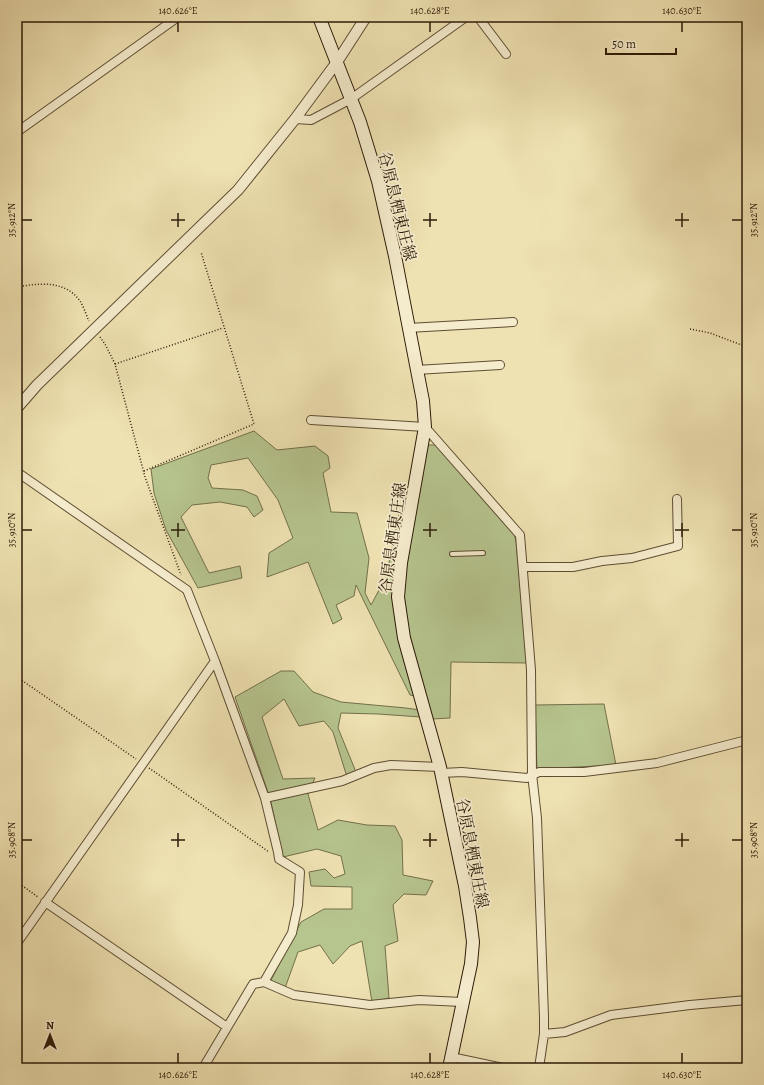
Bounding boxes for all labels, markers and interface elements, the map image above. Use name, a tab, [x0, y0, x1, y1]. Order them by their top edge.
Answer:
text: 140.626°E	[158, 4, 198, 17]
text: 140.628°E	[410, 4, 450, 17]
text: 140.630°E	[662, 4, 702, 17]
scale bar	[606, 30, 676, 56]
text: 50 m	[612, 36, 636, 52]
street label: 谷原息栖東庄線	[373, 149, 421, 263]
text: 35.912°N	[5, 203, 18, 237]
text: 35.912°N	[747, 203, 760, 237]
street label: 谷原息栖東庄線	[374, 481, 412, 595]
text: 35.910°N	[5, 512, 18, 548]
text: 35.910°N	[747, 512, 760, 548]
street label: 谷原息栖東庄線	[451, 796, 494, 910]
text: 35.908°N	[5, 822, 18, 858]
text: 35.908°N	[747, 822, 760, 858]
north arrow	[30, 1015, 70, 1055]
text: N	[46, 1018, 54, 1033]
text: 140.626°E	[158, 1068, 198, 1081]
text: 140.628°E	[410, 1068, 450, 1081]
text: 140.630°E	[662, 1068, 702, 1081]

